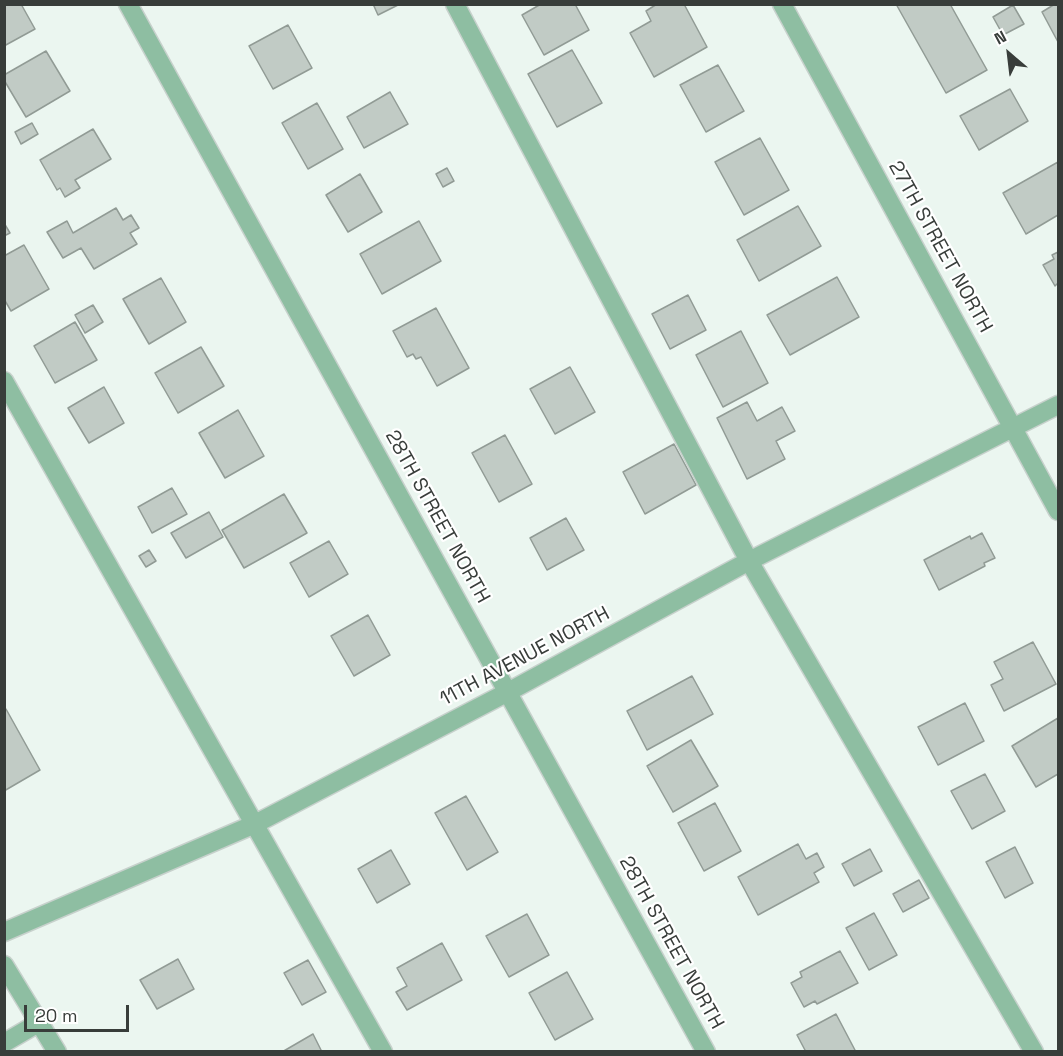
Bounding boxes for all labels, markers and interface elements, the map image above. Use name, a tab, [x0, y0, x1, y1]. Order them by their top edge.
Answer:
north arrow	[979, 24, 1039, 84]
text: N	[991, 26, 1010, 49]
street label: 27TH STREET NORTH	[883, 157, 997, 337]
street label: 28TH STREET NORTH	[379, 426, 495, 608]
street label: 11TH AVENUE NORTH	[436, 602, 614, 712]
street label: 28TH STREET NORTH	[613, 852, 729, 1034]
scale bar	[27, 993, 132, 1031]
text: 20 m	[35, 1004, 78, 1027]

